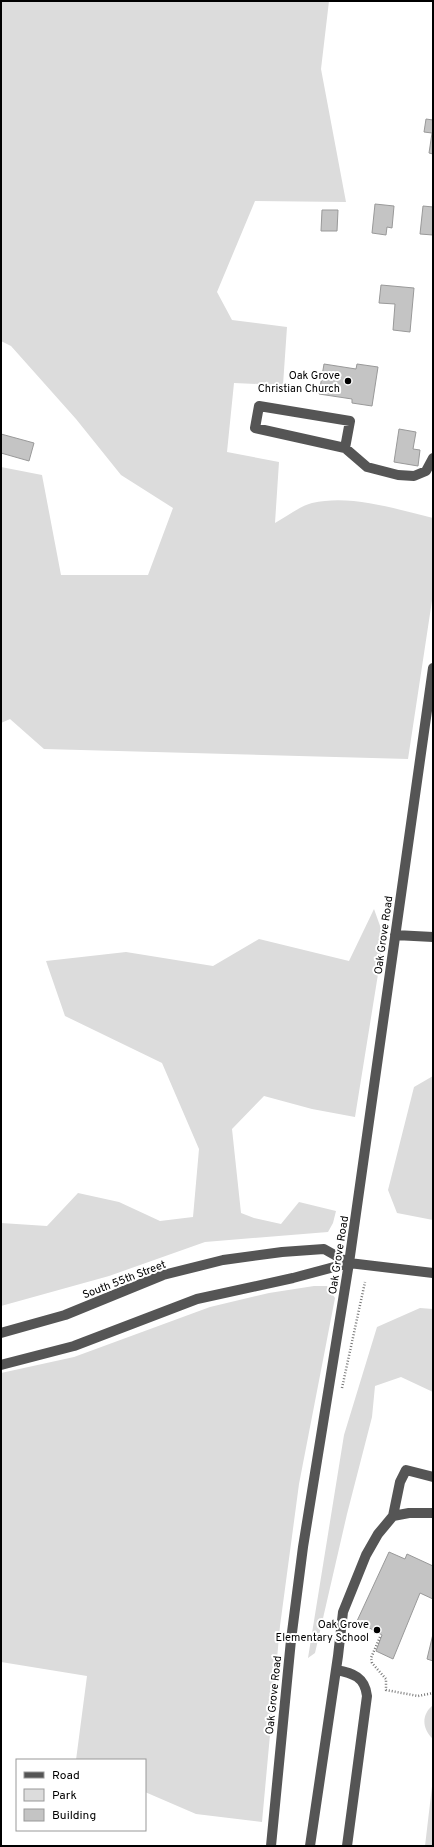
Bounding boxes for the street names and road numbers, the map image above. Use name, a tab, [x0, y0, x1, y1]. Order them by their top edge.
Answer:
street label: Oak Grove Road	[372, 895, 396, 975]
street label: Oak Grove Road	[326, 1215, 352, 1295]
street label: South 55th Street	[81, 1258, 168, 1302]
street label: Oak Grove Road	[263, 1655, 285, 1735]

